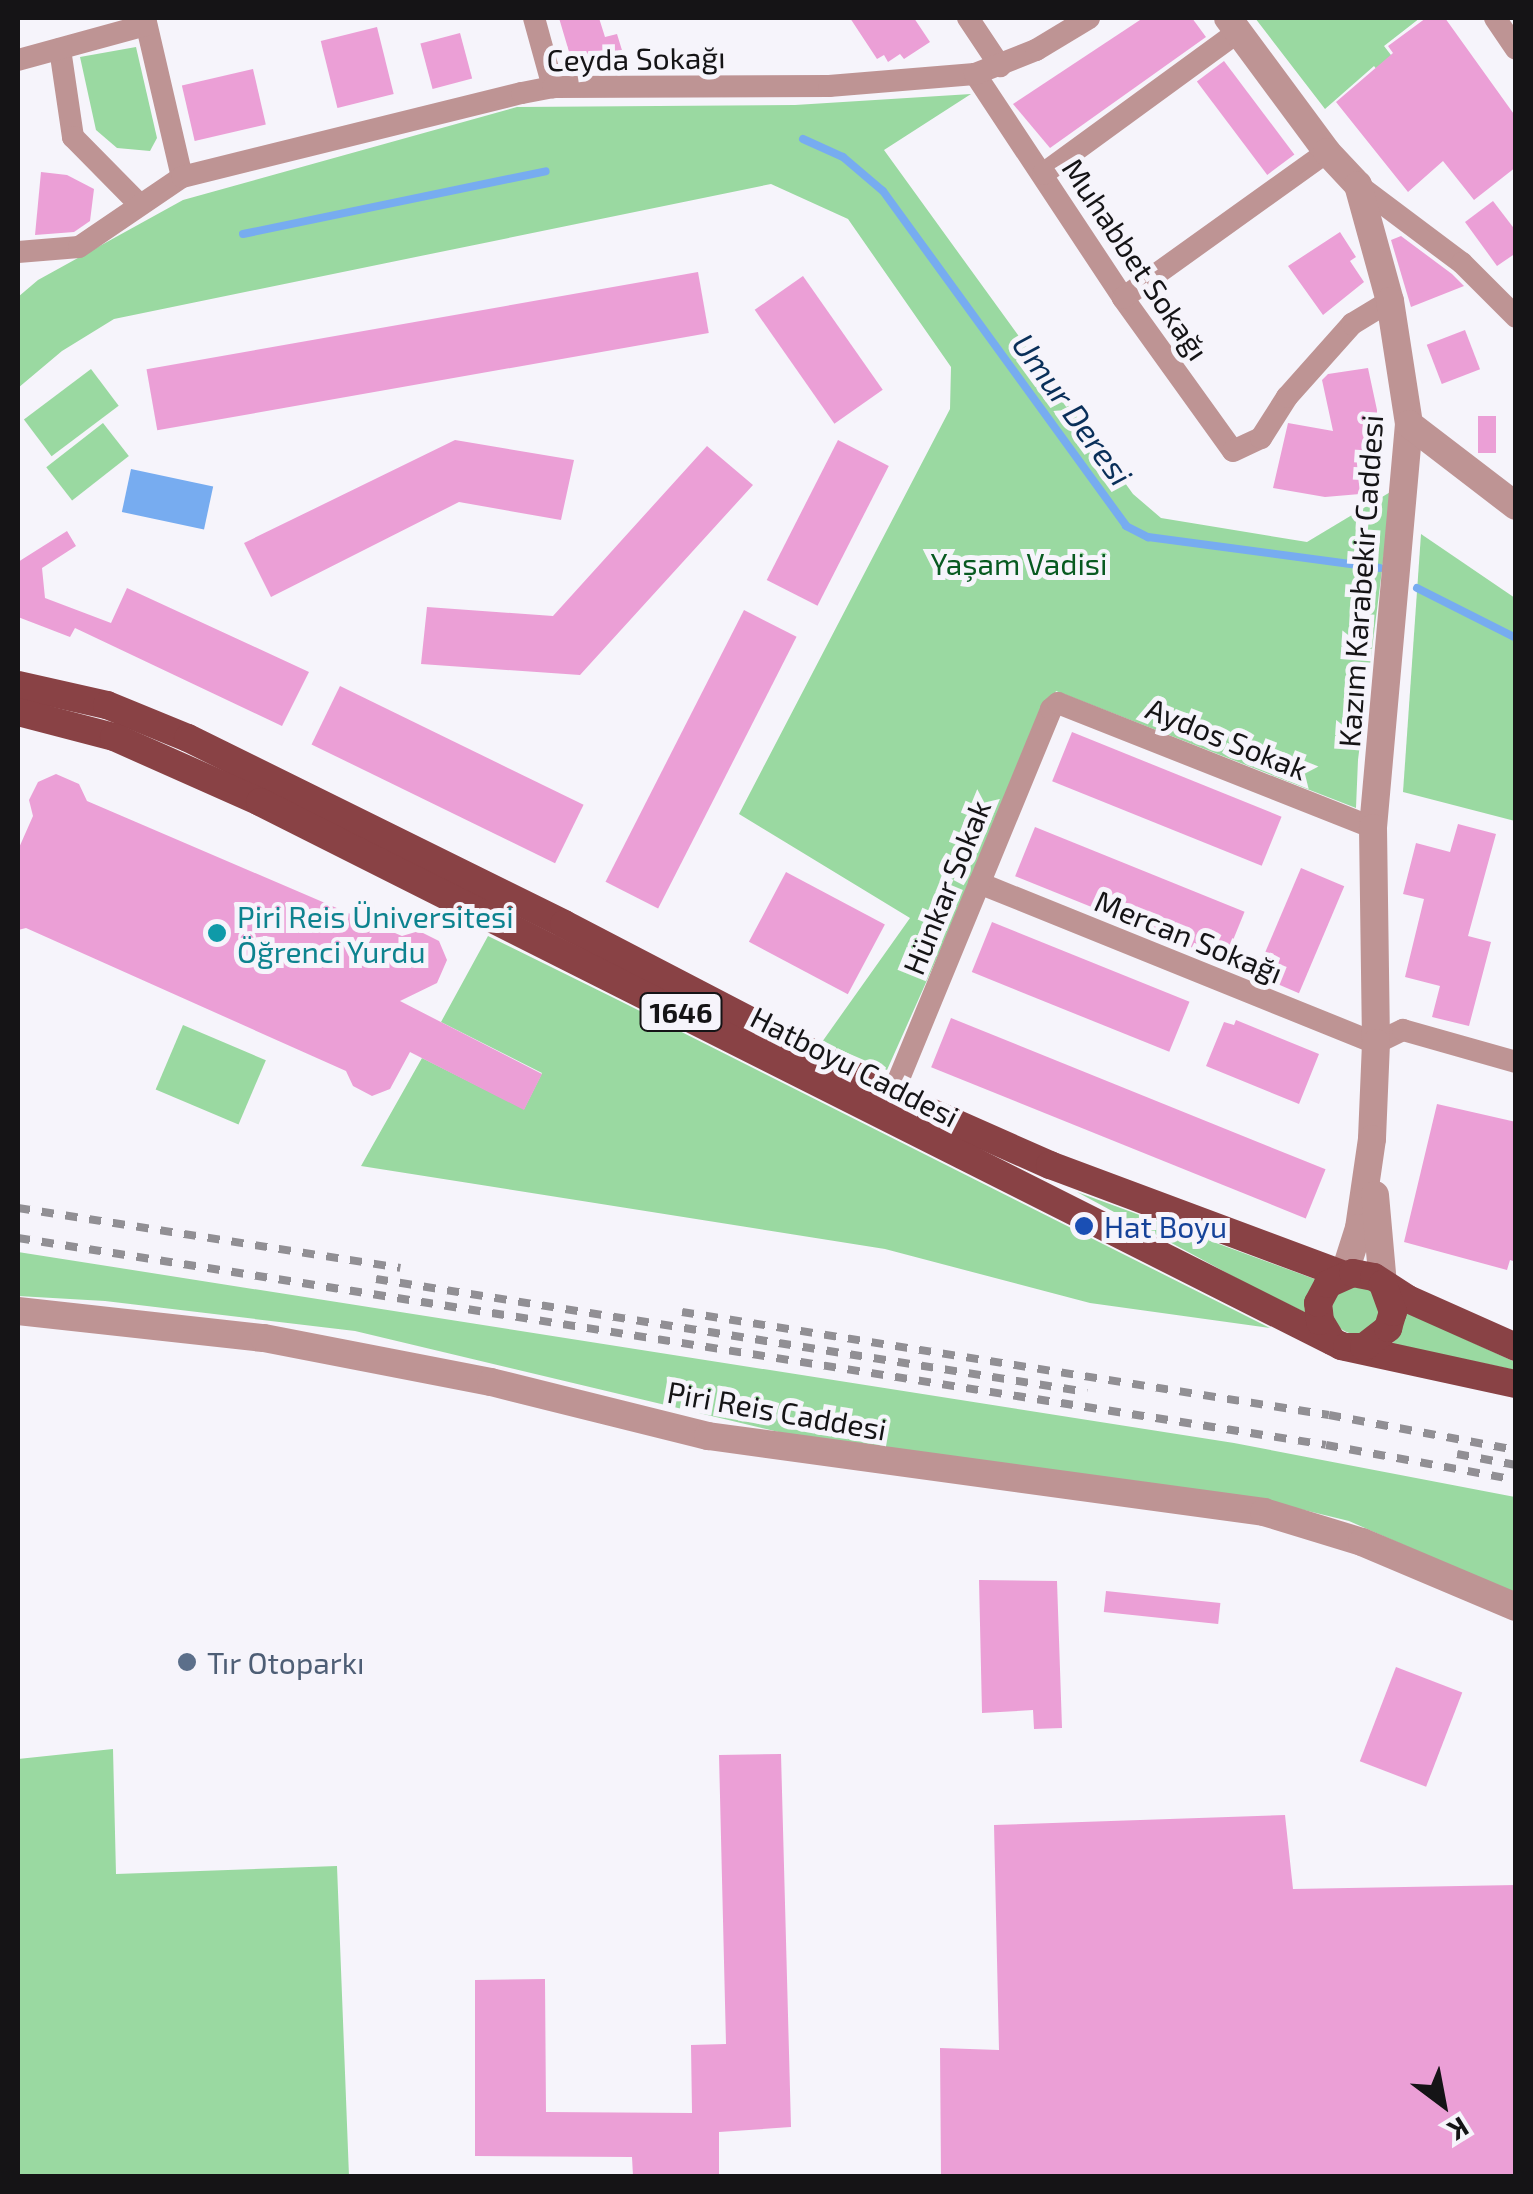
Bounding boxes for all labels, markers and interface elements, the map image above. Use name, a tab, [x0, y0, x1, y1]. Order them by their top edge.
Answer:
street label: Ceyda Sokağı	[546, 38, 726, 78]
street label: Muhabbet Sokağı	[1055, 151, 1217, 367]
water label: Umur Deresi	[1005, 325, 1141, 493]
street label: Kazım Karabekir Caddesi	[1330, 413, 1390, 749]
park label: Yaşam Vadisi	[930, 545, 1108, 581]
street label: Aydos Sokak	[1141, 689, 1313, 787]
street label: Hünkar Sokak	[894, 794, 998, 980]
street label: Mercan Sokağı	[1090, 882, 1288, 990]
place label: Piri Reis Üniversitesi Öğrenci Yurdu	[237, 898, 514, 968]
marker: Piri Reis Üniversitesi Öğrenci Yurdu	[206, 922, 228, 944]
road number: 1646	[638, 989, 724, 1035]
street label: Hatboyu Caddesi	[745, 998, 965, 1134]
place label: Hat Boyu	[1104, 1208, 1227, 1244]
marker: Hat Boyu	[1073, 1215, 1095, 1237]
street label: Piri Reis Caddesi	[665, 1373, 889, 1447]
place label: Tır Otoparkı	[207, 1644, 365, 1680]
marker: Tır Otoparkı	[176, 1651, 198, 1673]
north arrow	[1393, 2054, 1493, 2154]
text: K	[1442, 2110, 1475, 2149]

